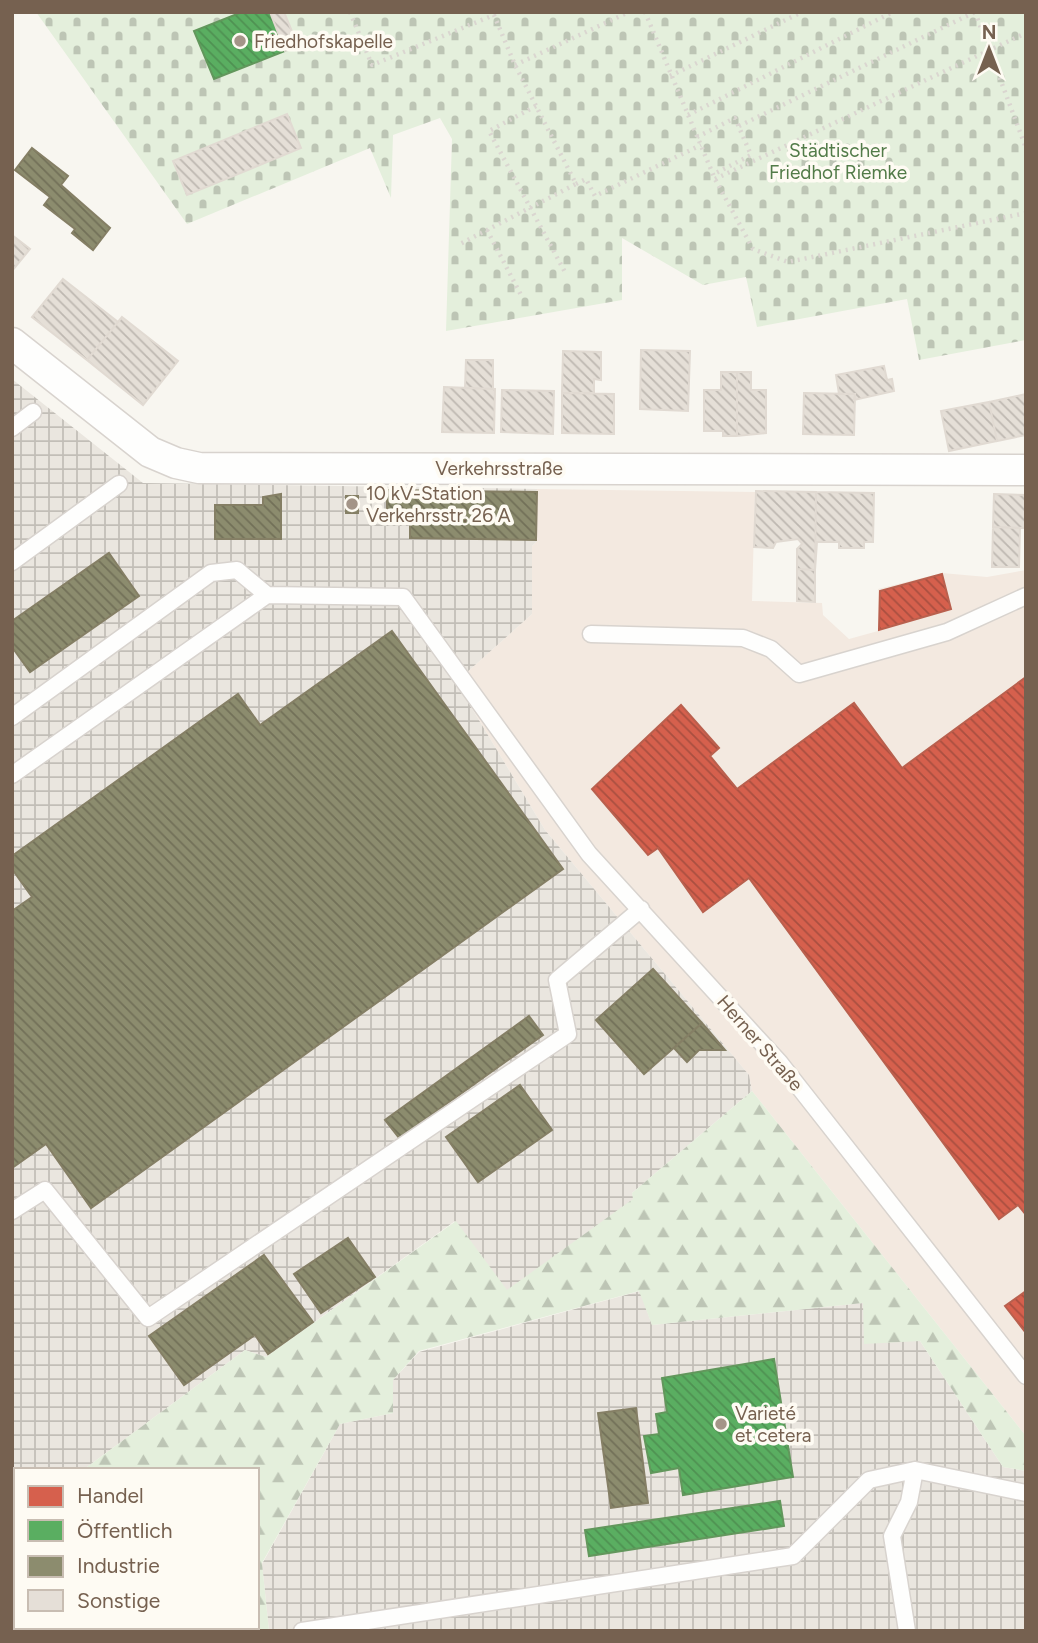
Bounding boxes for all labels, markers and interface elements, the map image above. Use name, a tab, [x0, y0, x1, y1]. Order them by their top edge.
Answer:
north arrow	[954, 14, 1024, 84]
text: N	[982, 21, 996, 44]
place label: Friedhofskapelle	[254, 30, 393, 53]
marker: Friedhofskapelle	[232, 33, 248, 49]
park label: Städtischer Friedhof Riemke	[769, 139, 907, 184]
street label: Verkehrsstraße	[435, 457, 563, 480]
place label: 10 kV-Station Verkehrsstr. 26 A	[366, 482, 511, 527]
marker: 10 kV-Station Verkehrsstr. 26 A	[344, 496, 360, 512]
street label: Herner Straße	[712, 990, 808, 1096]
place label: Varieté et cetera	[735, 1402, 812, 1447]
marker: Varieté et cetera	[713, 1416, 729, 1432]
legend	[14, 1468, 259, 1629]
text: Handel	[77, 1483, 144, 1508]
text: Öffentlich	[77, 1518, 172, 1543]
text: Industrie	[77, 1553, 160, 1578]
text: Sonstige	[77, 1588, 160, 1613]

